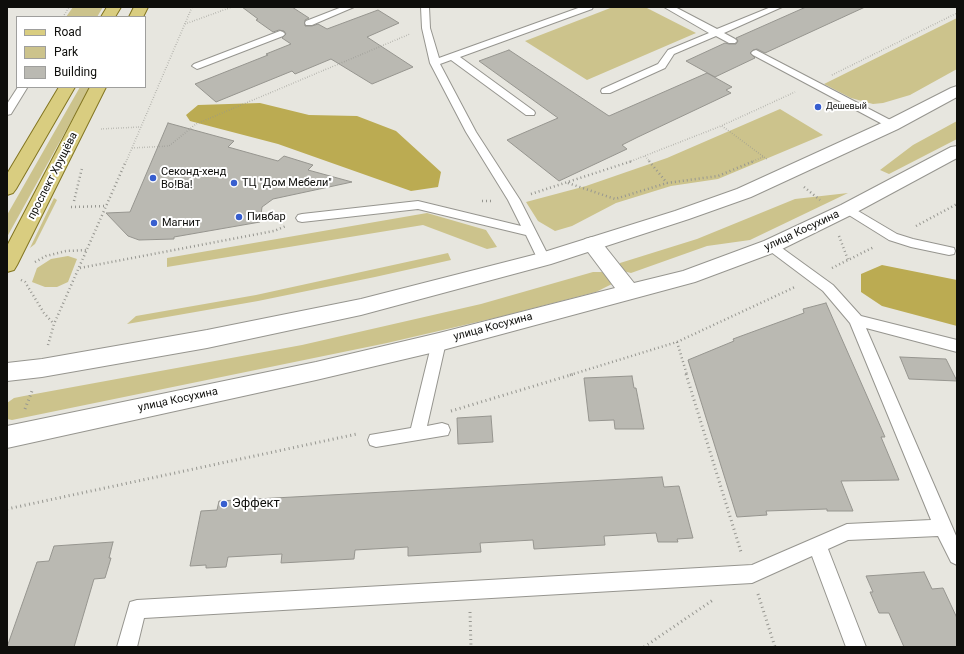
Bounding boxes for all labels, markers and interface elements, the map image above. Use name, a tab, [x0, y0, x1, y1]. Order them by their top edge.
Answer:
legend	[16, 16, 146, 88]
text: Road	[54, 25, 82, 39]
text: Park	[54, 45, 78, 59]
text: Building	[54, 65, 97, 79]
marker: Дешевый	[813, 102, 823, 112]
place label: Дешевый	[826, 102, 867, 112]
street label: проспект Хрущёва	[25, 130, 81, 222]
place label: Секонд-хенд Во!Ва!	[161, 165, 226, 191]
marker: Секонд-хенд Во!Ва!	[148, 173, 158, 183]
place label: ТЦ "Дом Мебели"	[242, 176, 332, 190]
marker: ТЦ "Дом Мебели"	[229, 178, 239, 188]
street label: улица Косухина	[762, 208, 842, 254]
place label: Пивбар	[247, 210, 286, 224]
marker: Пивбар	[234, 212, 244, 222]
place label: Магнит	[162, 216, 200, 230]
marker: Магнит	[149, 218, 159, 228]
street label: улица Косухина	[452, 310, 534, 344]
street label: улица Косухина	[137, 385, 219, 415]
place label: Эффект	[232, 496, 280, 512]
marker: Эффект	[219, 499, 229, 509]

